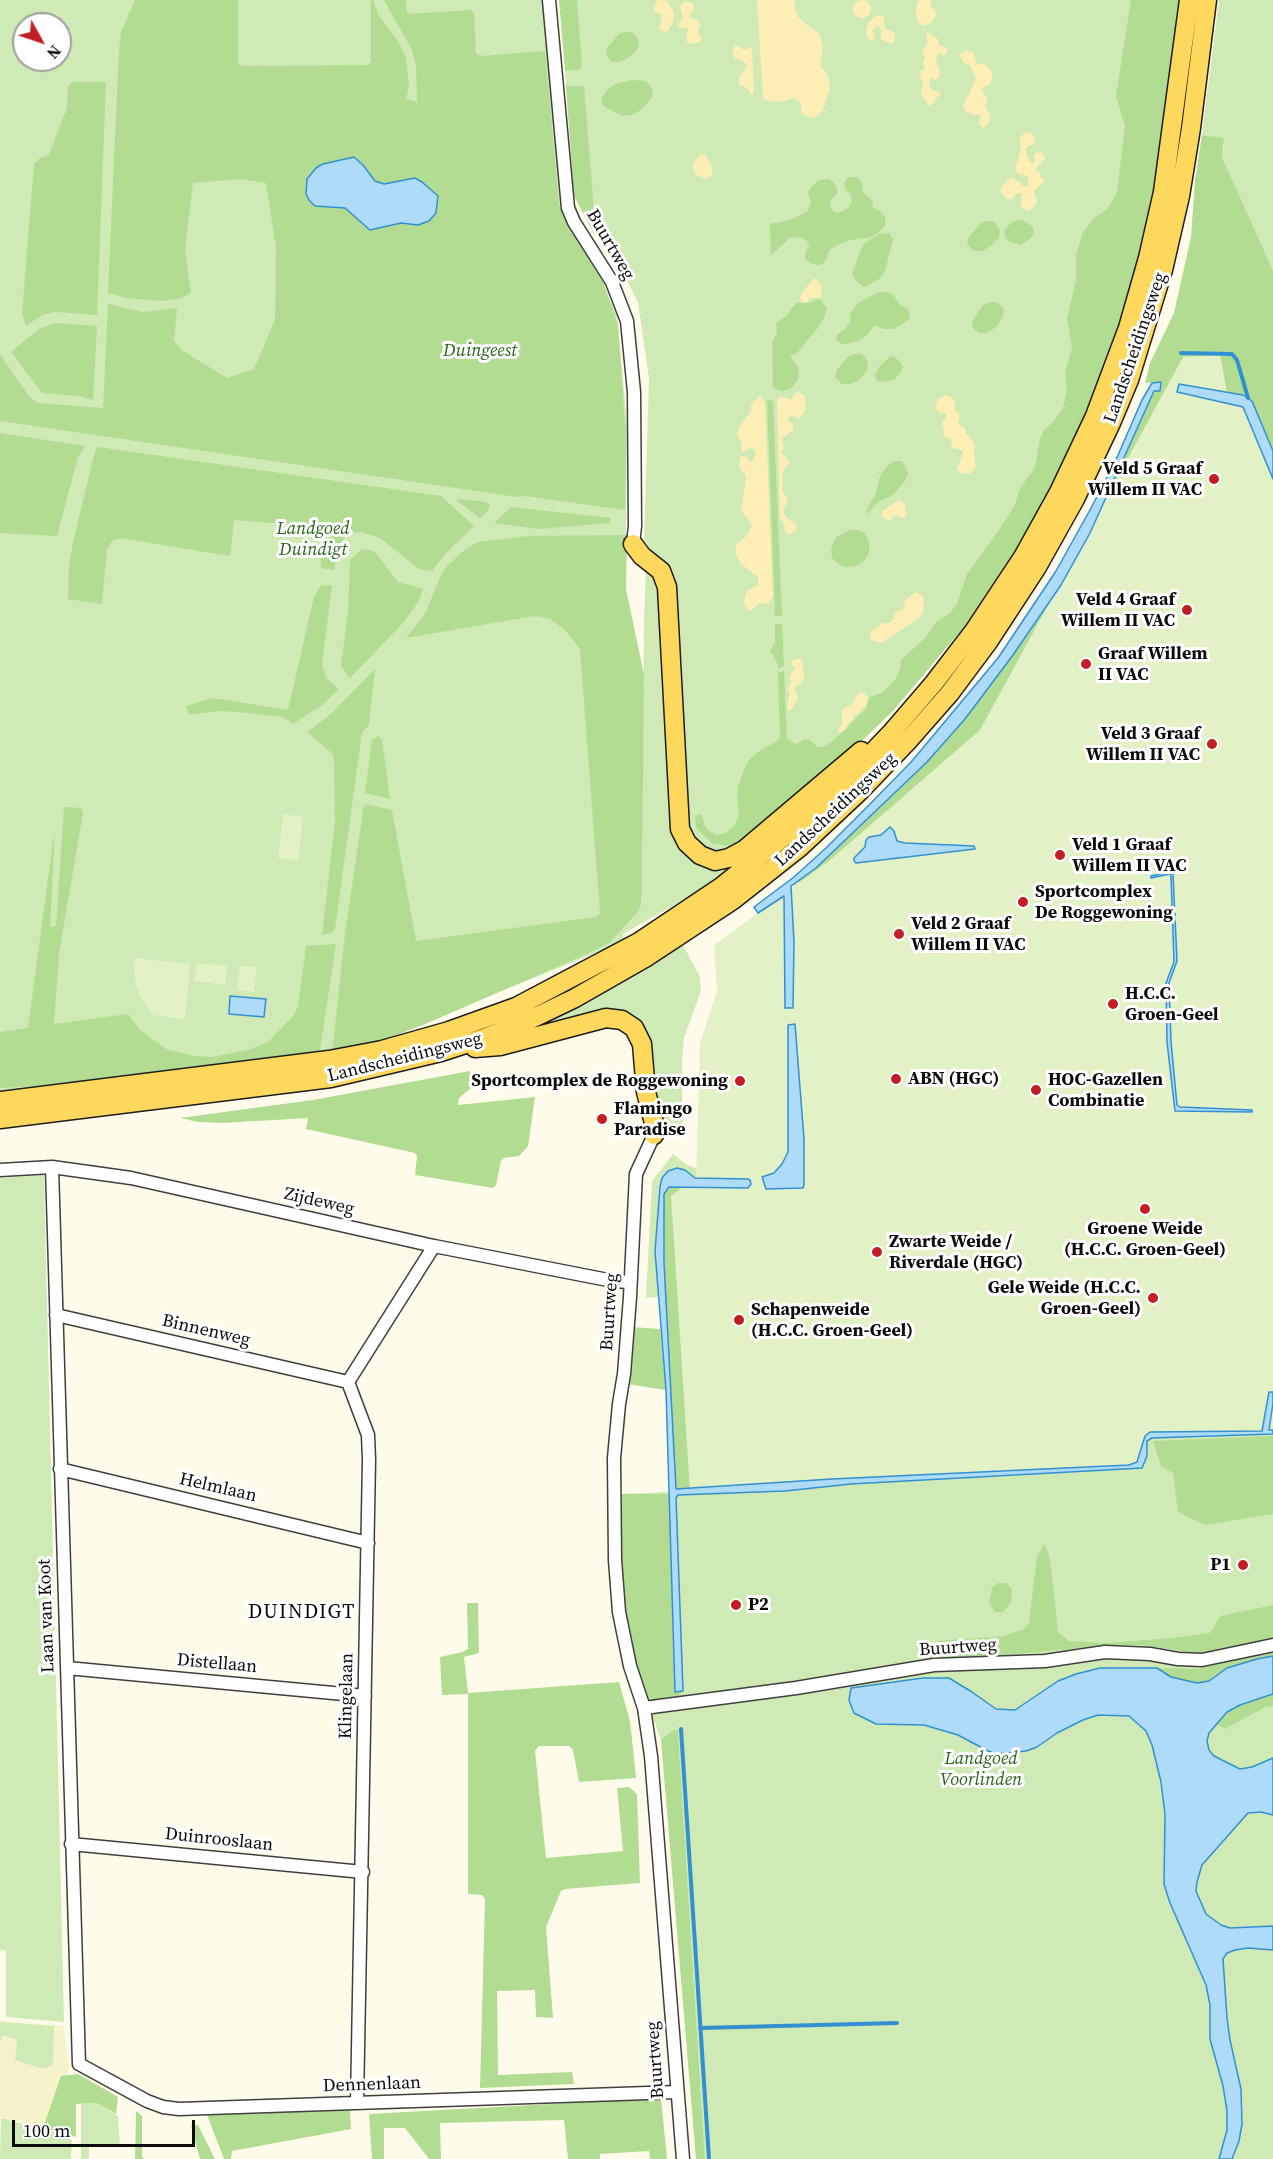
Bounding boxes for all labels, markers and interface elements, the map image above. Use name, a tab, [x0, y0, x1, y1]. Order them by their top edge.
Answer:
north arrow	[12, 12, 72, 72]
text: N	[42, 41, 66, 64]
street label: Buurtweg	[581, 206, 639, 284]
street label: Landscheidingsweg	[1100, 270, 1172, 426]
park label: Duingeest	[443, 340, 517, 362]
place label: Veld 5 Graaf Willem II VAC	[1088, 458, 1202, 500]
marker: Veld 5 Graaf Willem II VAC	[1207, 472, 1221, 486]
park label: Landgoed Duindigt	[276, 518, 350, 560]
place label: Veld 4 Graaf Willem II VAC	[1061, 589, 1175, 632]
marker: Veld 4 Graaf Willem II VAC	[1180, 603, 1194, 617]
place label: Graaf Willem II VAC	[1098, 643, 1208, 686]
marker: Graaf Willem II VAC	[1079, 657, 1093, 671]
place label: Veld 3 Graaf Willem II VAC	[1086, 723, 1200, 766]
marker: Veld 3 Graaf Willem II VAC	[1205, 737, 1219, 751]
street label: Landscheidingsweg	[771, 748, 901, 872]
place label: Veld 1 Graaf Willem II VAC	[1072, 834, 1186, 876]
marker: Veld 1 Graaf Willem II VAC	[1053, 848, 1067, 862]
place label: Sportcomplex De Roggewoning	[1035, 881, 1173, 924]
marker: Sportcomplex De Roggewoning	[1016, 895, 1030, 909]
place label: Veld 2 Graaf Willem II VAC	[911, 913, 1025, 956]
marker: Veld 2 Graaf Willem II VAC	[892, 927, 906, 941]
place label: H.C.C. Groen-Geel	[1125, 983, 1219, 1026]
marker: H.C.C. Groen-Geel	[1106, 997, 1120, 1011]
street label: Landscheidingsweg	[326, 1028, 484, 1088]
place label: ABN (HGC)	[908, 1068, 999, 1090]
place label: HOC-Gazellen Combinatie	[1048, 1069, 1163, 1112]
place label: Sportcomplex de Roggewoning	[471, 1070, 728, 1092]
marker: ABN (HGC)	[889, 1072, 903, 1086]
marker: Sportcomplex de Roggewoning	[733, 1074, 747, 1088]
marker: HOC-Gazellen Combinatie	[1029, 1083, 1043, 1097]
place label: Flamingo Paradise	[614, 1098, 692, 1140]
marker: Flamingo Paradise	[595, 1112, 609, 1126]
street label: Zijdeweg	[282, 1183, 356, 1221]
marker: Groene Weide (H.C.C. Groen-Geel)	[1138, 1202, 1152, 1216]
place label: Groene Weide (H.C.C. Groen-Geel)	[1064, 1218, 1226, 1260]
place label: Zwarte Weide / Riverdale (HGC)	[889, 1231, 1023, 1274]
marker: Zwarte Weide / Riverdale (HGC)	[870, 1245, 884, 1259]
street label: Buurtweg	[597, 1272, 623, 1352]
place label: Gele Weide (H.C.C. Groen-Geel)	[988, 1277, 1141, 1320]
marker: Gele Weide (H.C.C. Groen-Geel)	[1146, 1291, 1160, 1305]
place label: Schapenweide (H.C.C. Groen-Geel)	[751, 1299, 913, 1342]
street label: Binnenweg	[160, 1310, 252, 1352]
marker: Schapenweide (H.C.C. Groen-Geel)	[732, 1313, 746, 1327]
street label: Helmlaan	[177, 1469, 259, 1507]
place label: P1	[1210, 1554, 1231, 1576]
marker: P1	[1236, 1558, 1250, 1572]
street label: Laan van Koot	[34, 1559, 60, 1673]
place label: P2	[748, 1594, 769, 1616]
marker: P2	[729, 1598, 743, 1612]
district label: DUINDIGT	[248, 1601, 356, 1625]
street label: Buurtweg	[918, 1635, 998, 1661]
street label: Distellaan	[176, 1650, 258, 1678]
street label: Klingelaan	[335, 1653, 359, 1739]
park label: Landgoed Voorlinden	[940, 1748, 1022, 1790]
street label: Duinrooslaan	[164, 1824, 274, 1856]
street label: Buurtweg	[643, 2020, 669, 2100]
street label: Dennenlaan	[323, 2072, 421, 2098]
scale bar	[15, 2108, 198, 2146]
text: 100 m	[23, 2118, 70, 2143]

